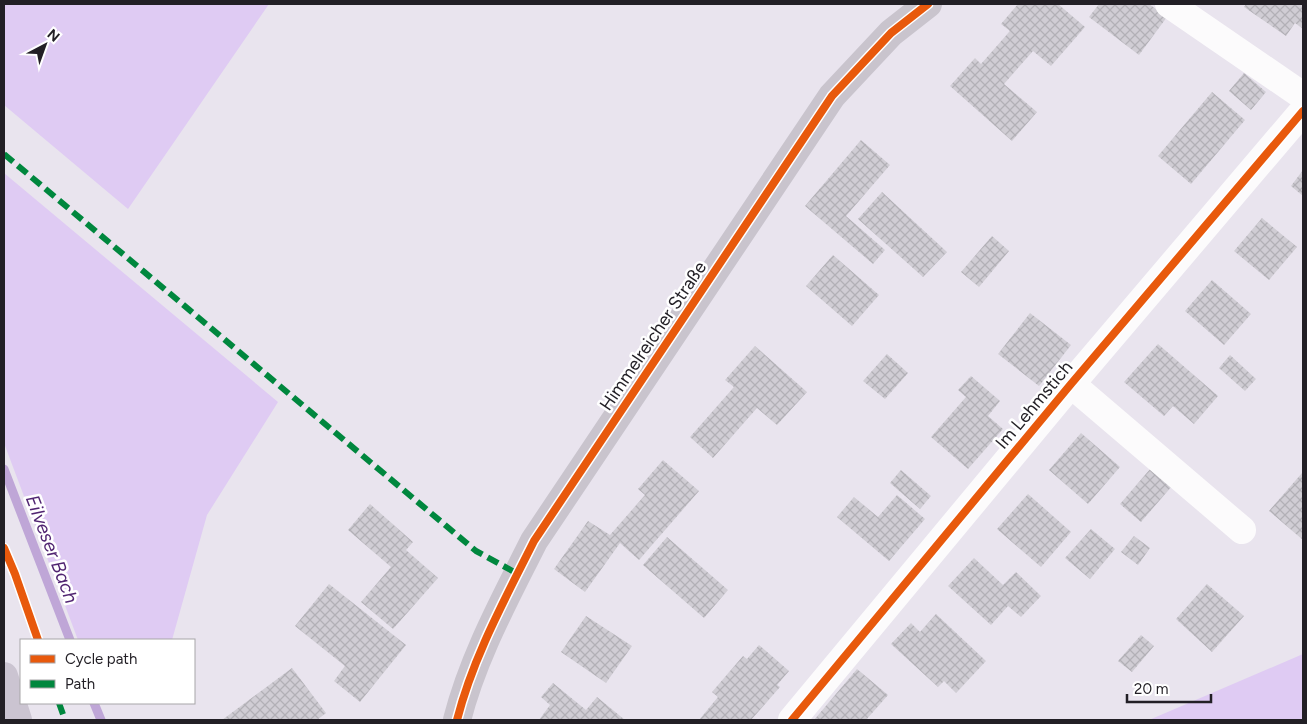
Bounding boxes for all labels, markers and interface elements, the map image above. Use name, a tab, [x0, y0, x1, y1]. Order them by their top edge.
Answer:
north arrow	[20, 20, 70, 70]
text: N	[44, 26, 63, 46]
street label: Himmelreicher Straße	[595, 257, 711, 415]
street label: Im Lehmstich	[991, 356, 1077, 454]
water label: Eilveser Bach	[21, 492, 83, 607]
legend	[20, 639, 195, 704]
text: Cycle path	[65, 650, 137, 668]
scale bar	[1127, 672, 1211, 704]
text: Path	[65, 675, 95, 693]
text: 20 m	[1134, 680, 1168, 698]

